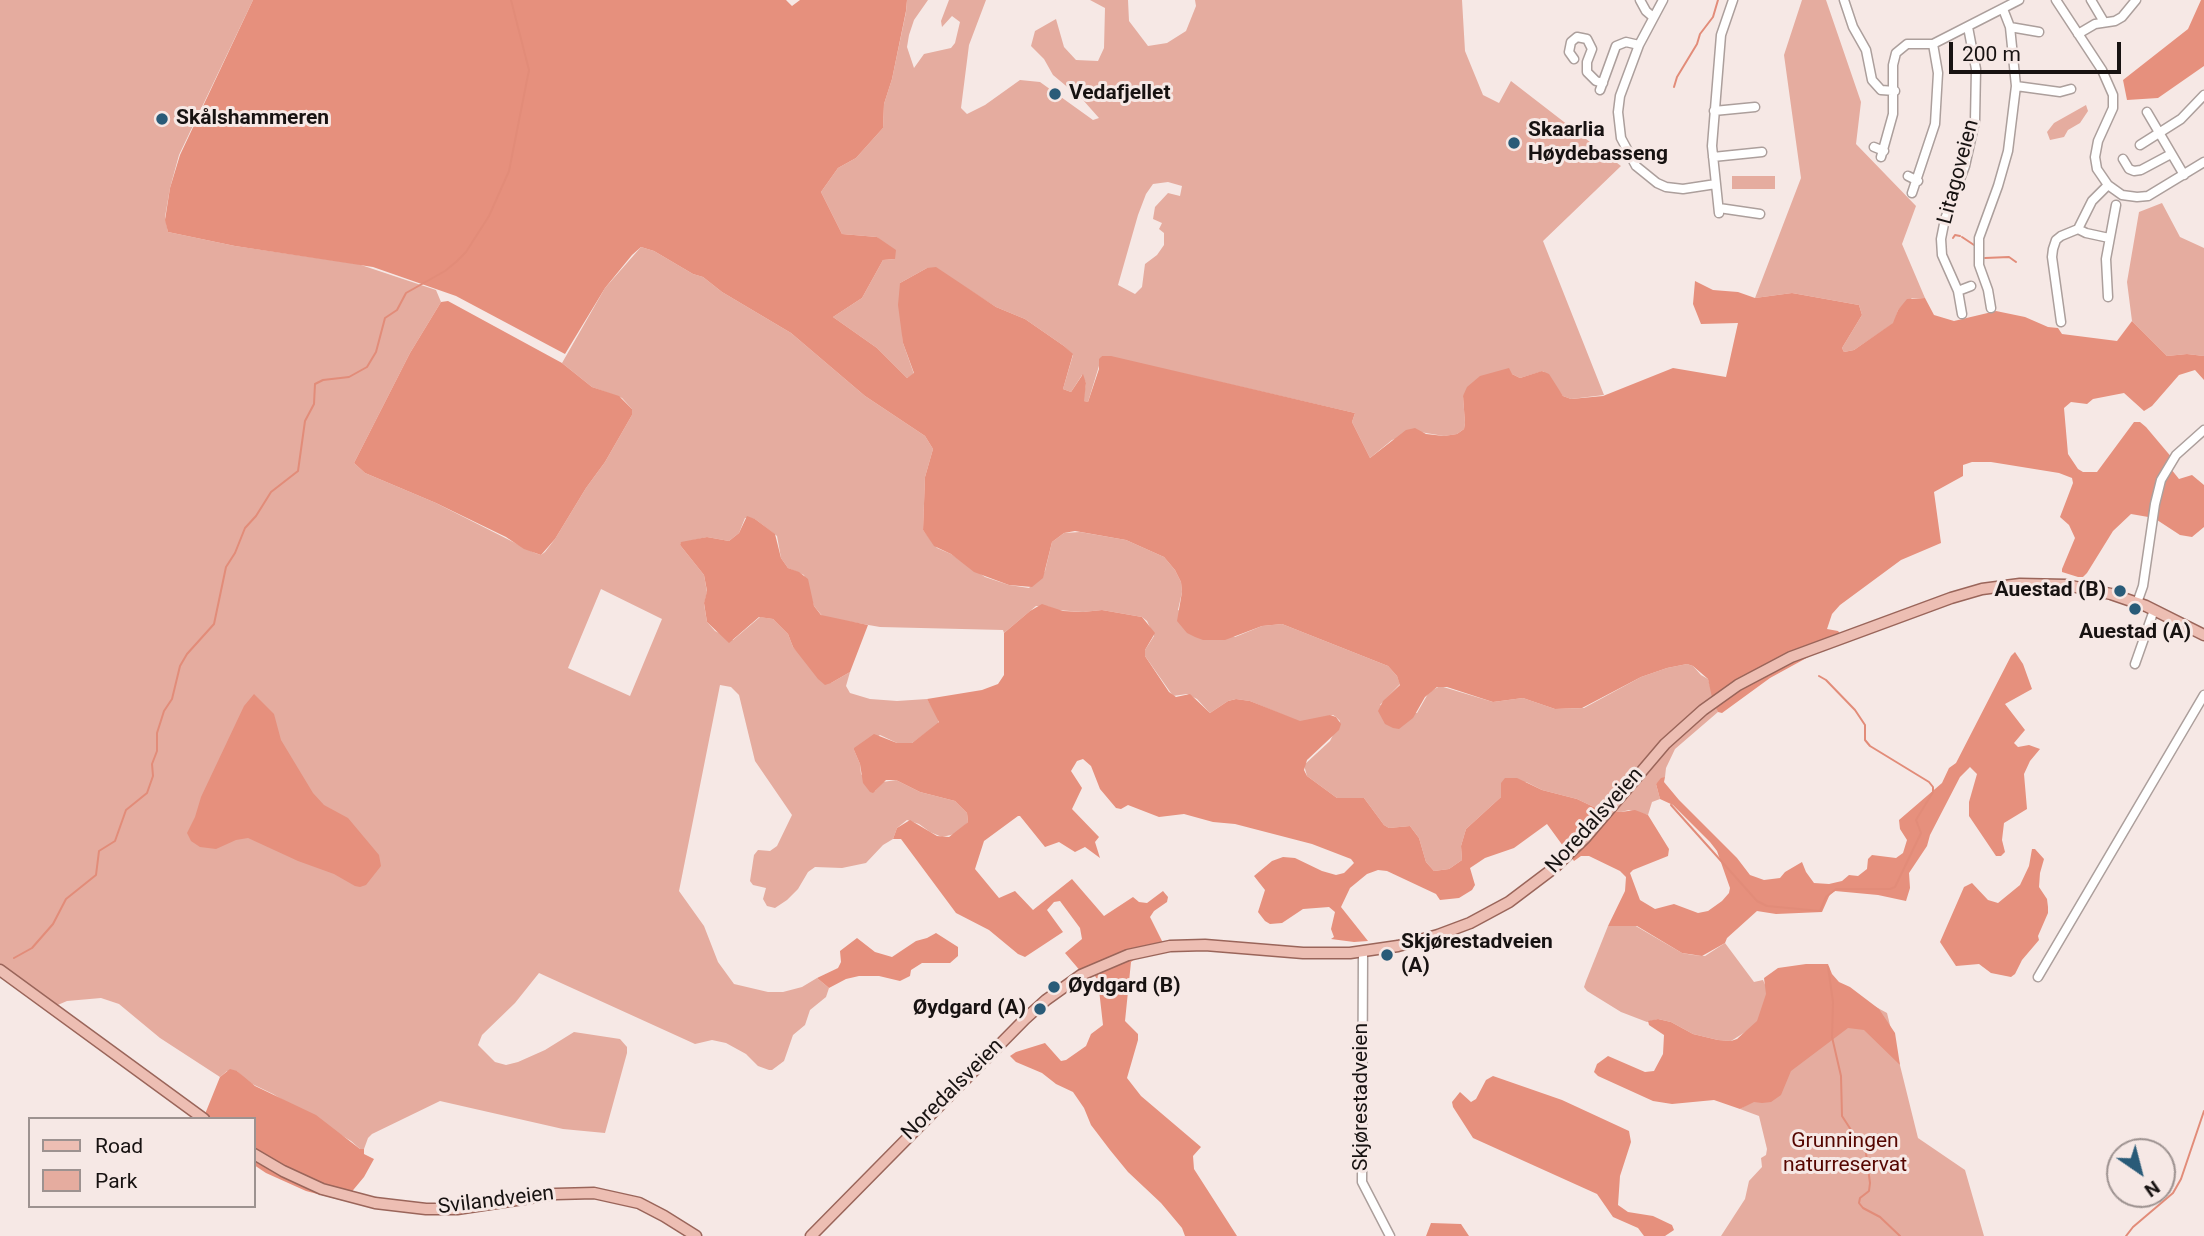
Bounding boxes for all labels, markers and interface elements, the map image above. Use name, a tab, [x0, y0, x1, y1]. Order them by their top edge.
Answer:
scale bar	[1952, 28, 2124, 72]
text: 200 m	[1962, 42, 2021, 66]
place label: Vedafjellet	[1069, 81, 1171, 107]
marker: Vedafjellet	[1047, 86, 1063, 102]
place label: Skålshammeren	[176, 106, 329, 132]
marker: Skålshammeren	[154, 111, 170, 127]
street label: Litagoveien	[1933, 117, 1985, 227]
place label: Skaarlia Høydebasseng	[1528, 118, 1668, 168]
marker: Skaarlia Høydebasseng	[1506, 135, 1522, 151]
place label: Auestad (B)	[1995, 578, 2106, 604]
marker: Auestad (B)	[2112, 583, 2128, 599]
marker: Auestad (A)	[2127, 601, 2143, 617]
place label: Auestad (A)	[2079, 620, 2191, 646]
street label: Noredalsveien	[1541, 763, 1649, 879]
place label: Skjørestadveien (A)	[1401, 930, 1553, 980]
marker: Skjørestadveien (A)	[1379, 947, 1395, 963]
place label: Øydgard (B)	[1068, 974, 1181, 1000]
marker: Øydgard (B)	[1046, 979, 1062, 995]
place label: Øydgard (A)	[913, 996, 1026, 1022]
marker: Øydgard (A)	[1032, 1001, 1048, 1017]
street label: Skjørestadveien	[1349, 1023, 1375, 1171]
street label: Noredalsveien	[897, 1034, 1009, 1146]
legend	[28, 1117, 256, 1208]
park label: Grunningen naturreservat	[1783, 1129, 1907, 1179]
text: Road	[95, 1134, 143, 1158]
north arrow	[2106, 1138, 2176, 1208]
text: Park	[95, 1169, 137, 1193]
text: N	[2140, 1176, 2164, 1202]
street label: Svilandveien	[437, 1181, 555, 1221]

